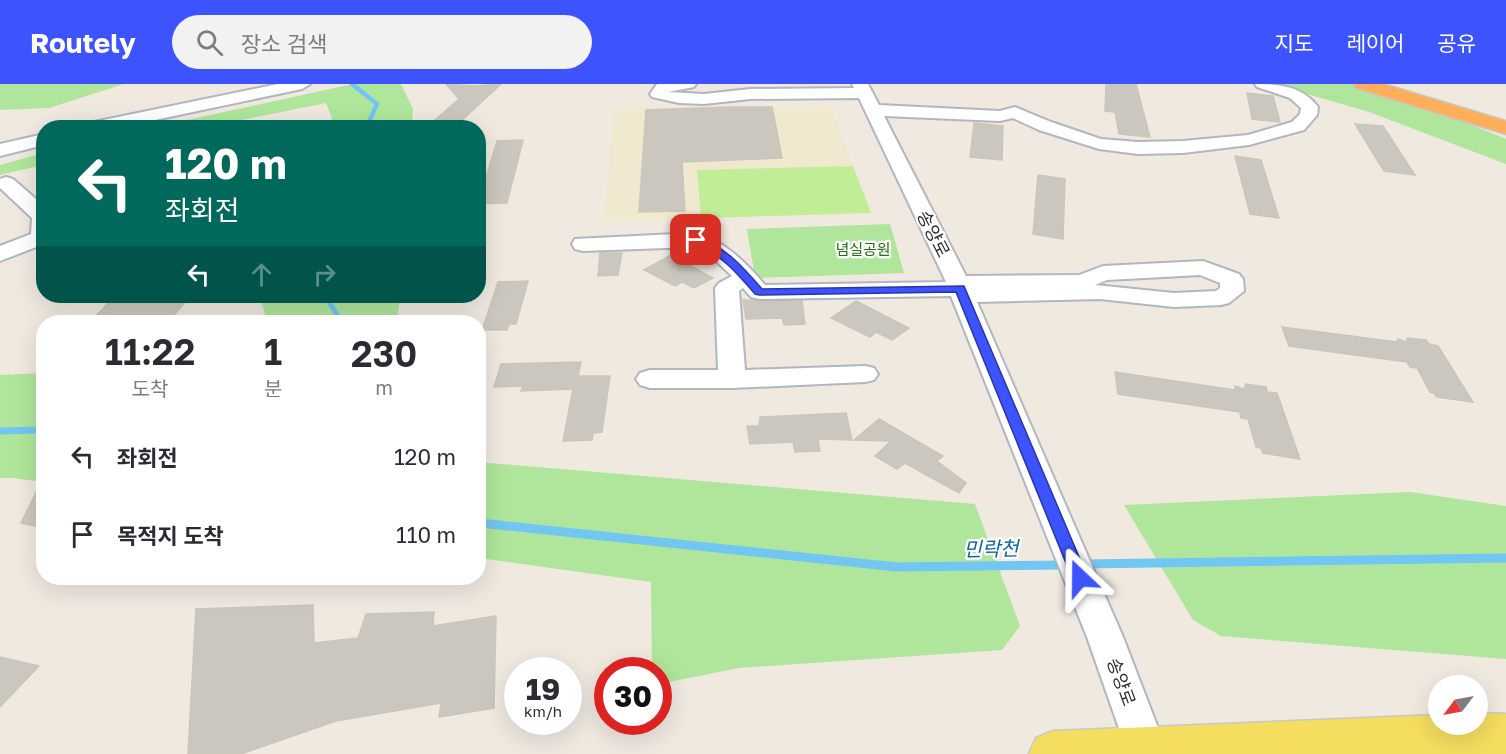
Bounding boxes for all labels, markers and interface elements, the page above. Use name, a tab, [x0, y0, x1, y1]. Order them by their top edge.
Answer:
search box	[172, 15, 592, 69]
text: Routely	[30, 26, 136, 59]
icon: search	[193, 26, 226, 59]
text: 장소 검색	[241, 30, 327, 57]
text: 지도	[1275, 30, 1313, 56]
text: 레이어	[1346, 30, 1404, 56]
text: 공유	[1437, 30, 1476, 56]
text: 120 m	[165, 138, 287, 188]
icon: left	[66, 144, 144, 222]
text: 좌회전	[165, 194, 240, 226]
street label: 송양로	[913, 206, 955, 261]
pin	[670, 214, 721, 265]
icon: arrive	[679, 223, 712, 256]
park label: 념실공원	[835, 240, 891, 258]
icon: left	[182, 258, 215, 291]
icon: ahead	[245, 258, 278, 291]
icon: right	[308, 258, 341, 291]
text: 11:22	[105, 330, 195, 373]
text: 1	[264, 330, 282, 373]
text: 230	[351, 332, 417, 375]
text: m	[375, 375, 393, 399]
text: 도착	[132, 376, 168, 400]
text: 분	[264, 376, 282, 400]
icon: left	[66, 440, 99, 473]
text: 120 m	[394, 443, 456, 470]
text: 좌회전	[117, 444, 178, 471]
icon: arrive	[66, 518, 99, 551]
text: 110 m	[396, 521, 456, 548]
text: 목적지 도착	[117, 522, 224, 549]
water label: 민락천	[963, 535, 1021, 560]
position arrow	[1048, 546, 1112, 610]
street label: 송양로	[1103, 655, 1141, 709]
speed limit sign: 30	[594, 657, 672, 735]
text: 19	[526, 671, 560, 707]
north arrow	[1428, 675, 1488, 735]
map controls	[1428, 675, 1488, 735]
text: km/h	[524, 702, 562, 720]

